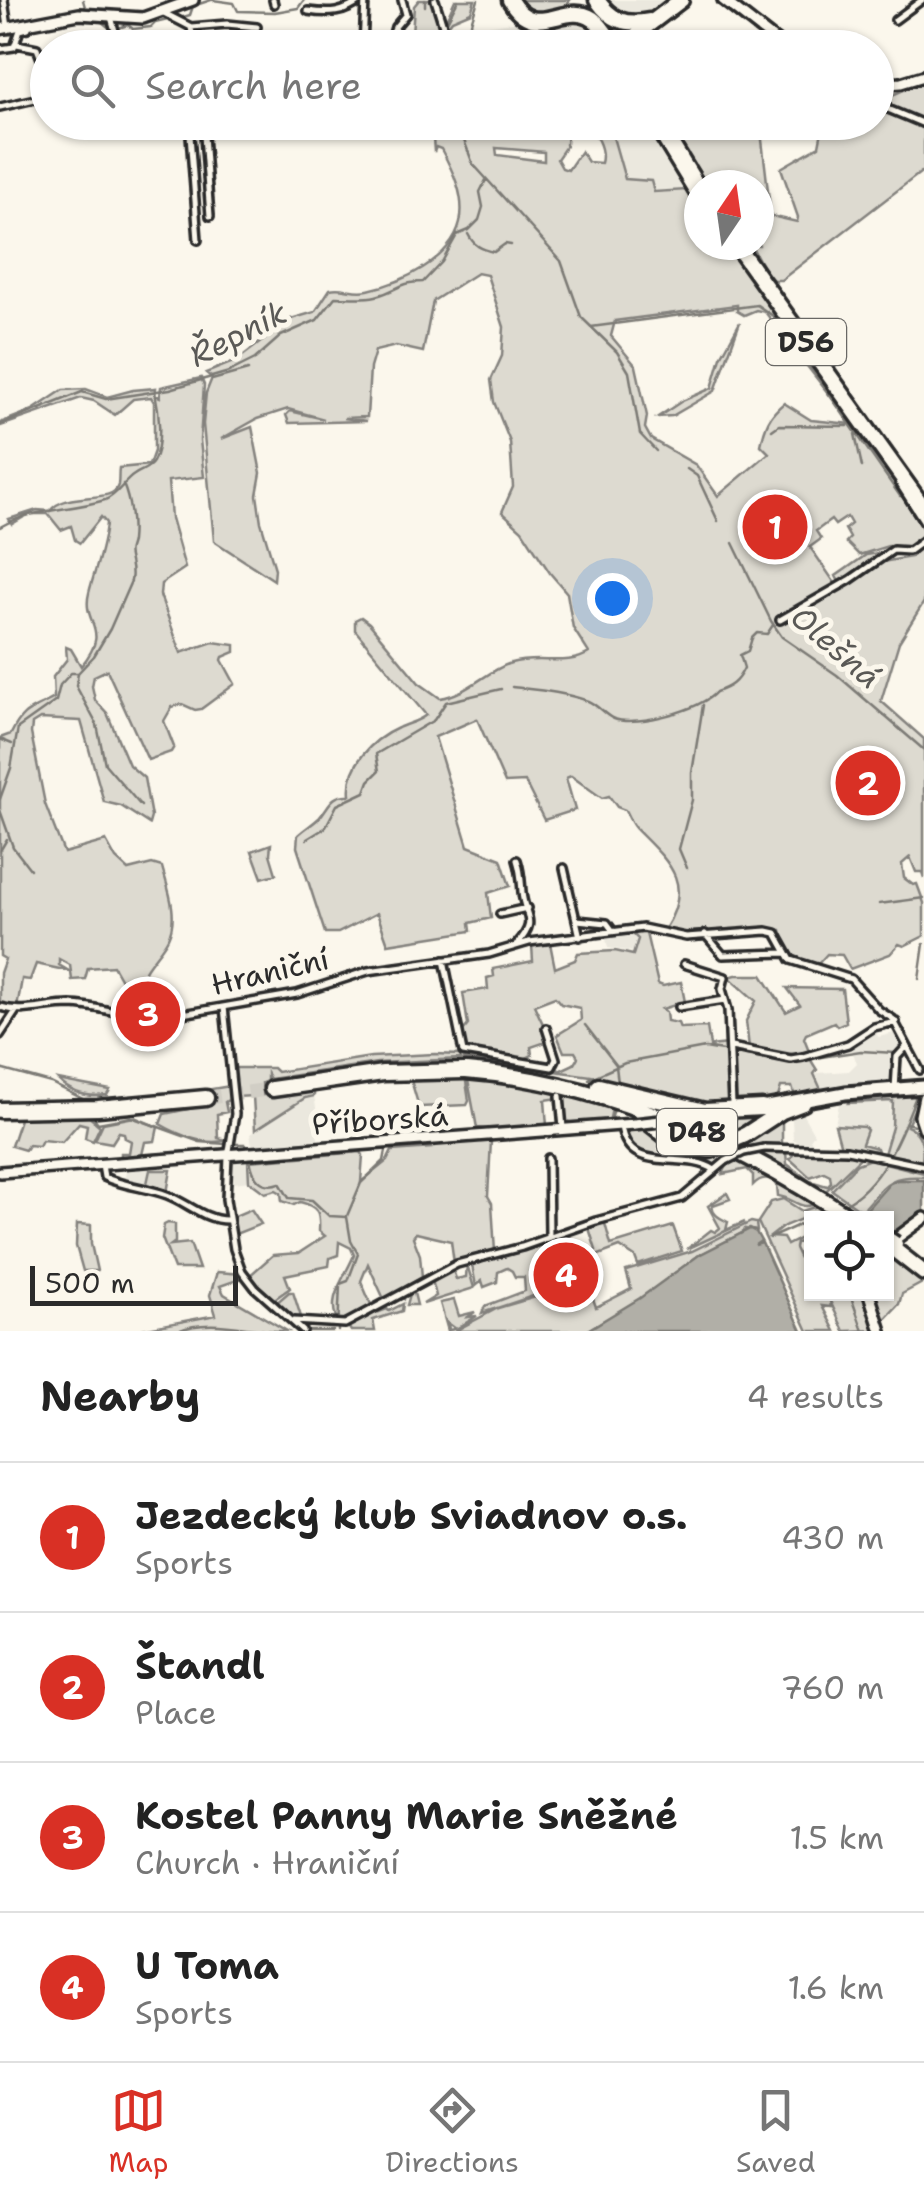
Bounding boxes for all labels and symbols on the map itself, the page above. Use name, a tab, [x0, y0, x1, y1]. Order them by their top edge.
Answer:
north arrow	[684, 170, 774, 260]
water label: Řepník	[181, 291, 294, 377]
road number: D56	[766, 319, 846, 365]
pin: 1	[742, 490, 808, 564]
your location	[587, 573, 638, 624]
water label: Olešná	[782, 595, 891, 698]
pin: 2	[836, 746, 900, 820]
street label: Hraniční	[207, 938, 333, 1005]
pin: 3	[116, 976, 180, 1052]
street label: Příborská	[310, 1094, 450, 1145]
road number: D48	[657, 1109, 737, 1155]
pin: 4	[534, 1238, 598, 1312]
scale bar	[30, 1261, 238, 1306]

